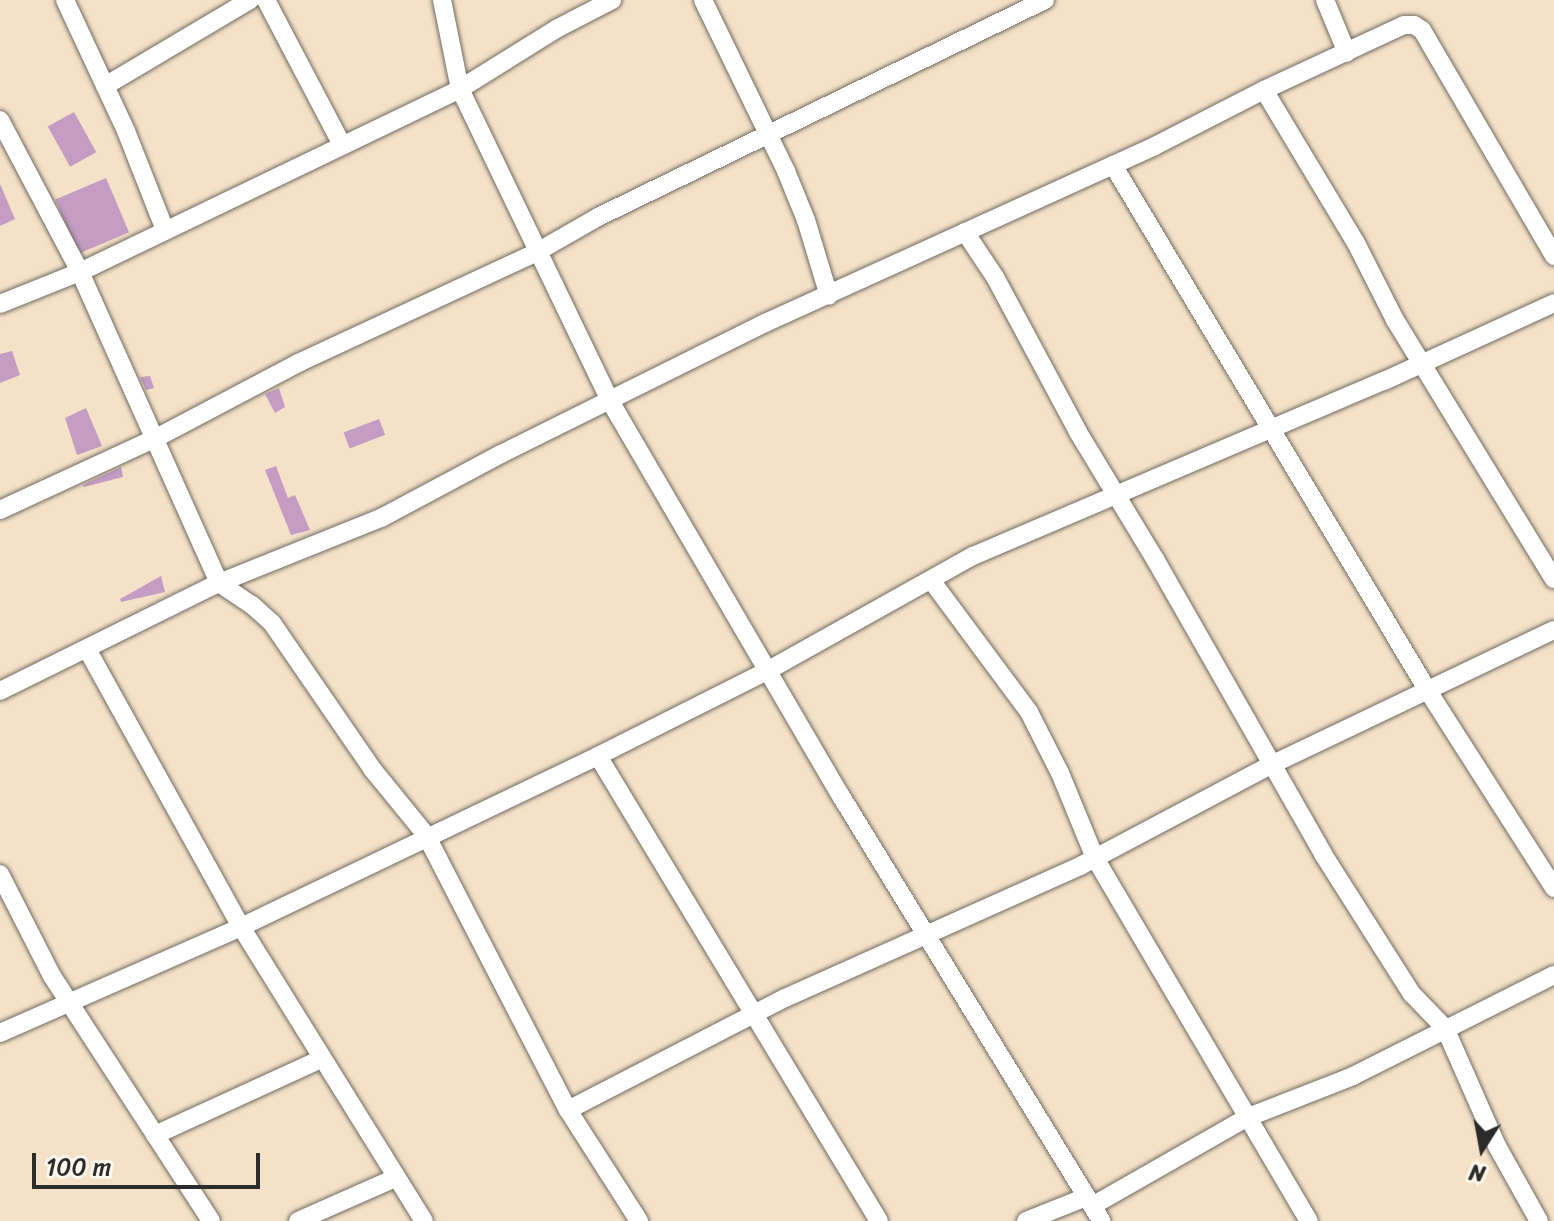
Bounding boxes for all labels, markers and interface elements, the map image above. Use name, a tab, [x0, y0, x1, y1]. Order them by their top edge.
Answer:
north arrow	[1442, 1109, 1522, 1189]
scale bar	[36, 1137, 264, 1187]
text: 100 m	[46, 1146, 111, 1188]
text: N	[1466, 1152, 1489, 1194]

